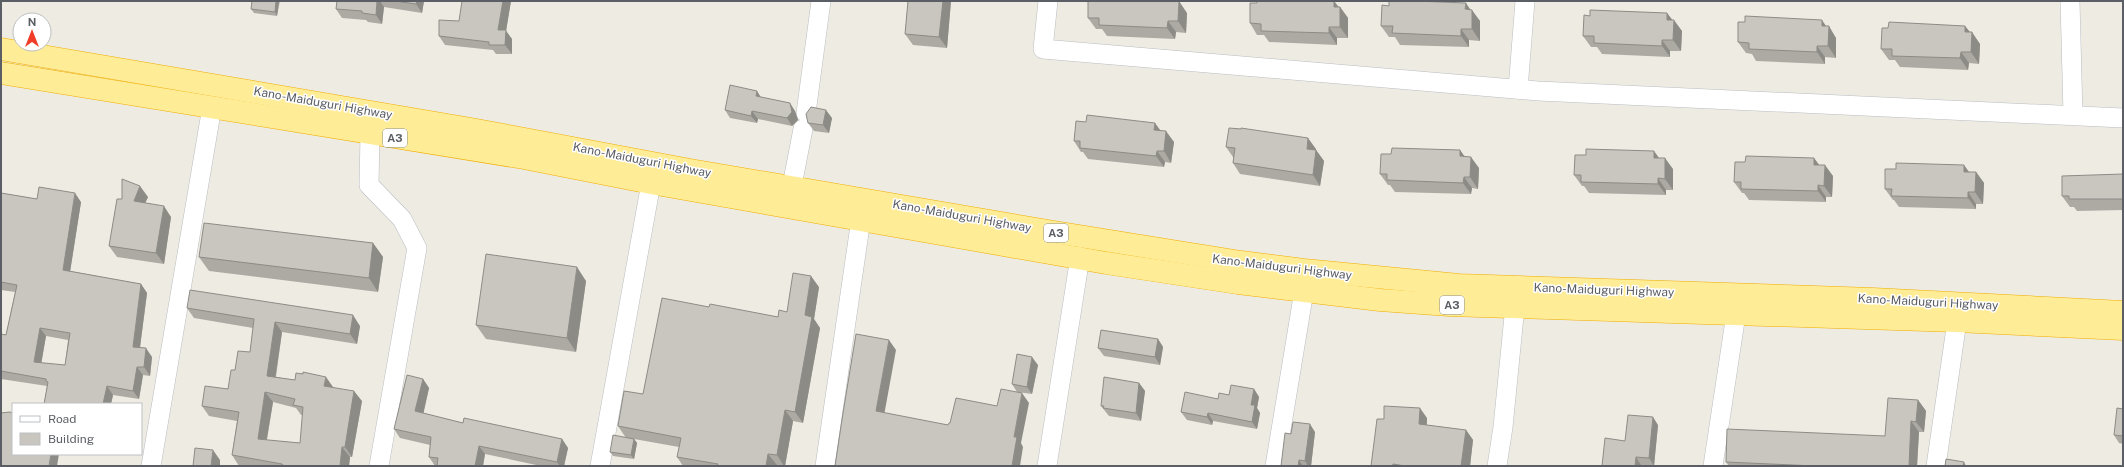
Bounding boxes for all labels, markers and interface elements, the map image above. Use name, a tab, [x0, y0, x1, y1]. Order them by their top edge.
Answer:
north arrow	[12, 12, 52, 52]
text: N	[28, 16, 36, 28]
street label: Kano-Maiduguri Highway	[253, 84, 394, 122]
road number: A3	[383, 129, 407, 147]
street label: Kano-Maiduguri Highway	[572, 140, 713, 180]
street label: Kano-Maiduguri Highway	[892, 197, 1033, 235]
road number: A3	[1044, 224, 1068, 242]
street label: Kano-Maiduguri Highway	[1211, 251, 1353, 283]
street label: Kano-Maiduguri Highway	[1533, 281, 1675, 299]
street label: Kano-Maiduguri Highway	[1857, 291, 1999, 313]
road number: A3	[1440, 296, 1464, 314]
legend	[12, 403, 142, 455]
text: Road	[48, 412, 76, 426]
text: Building	[48, 432, 94, 446]

